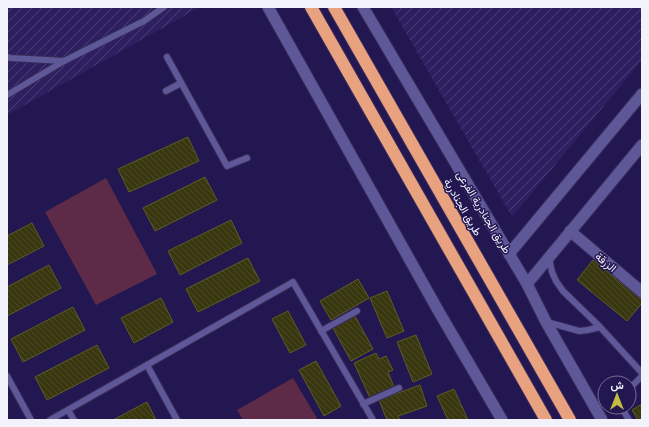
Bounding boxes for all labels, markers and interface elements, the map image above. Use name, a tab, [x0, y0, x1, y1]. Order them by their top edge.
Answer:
street label: طريق الجنادرية الفرعى	[454, 169, 513, 256]
street label: طريق الجنادرية	[441, 176, 484, 238]
street label: الزرقة	[592, 250, 619, 275]
north arrow	[597, 375, 637, 415]
text: ش	[610, 379, 624, 392]

